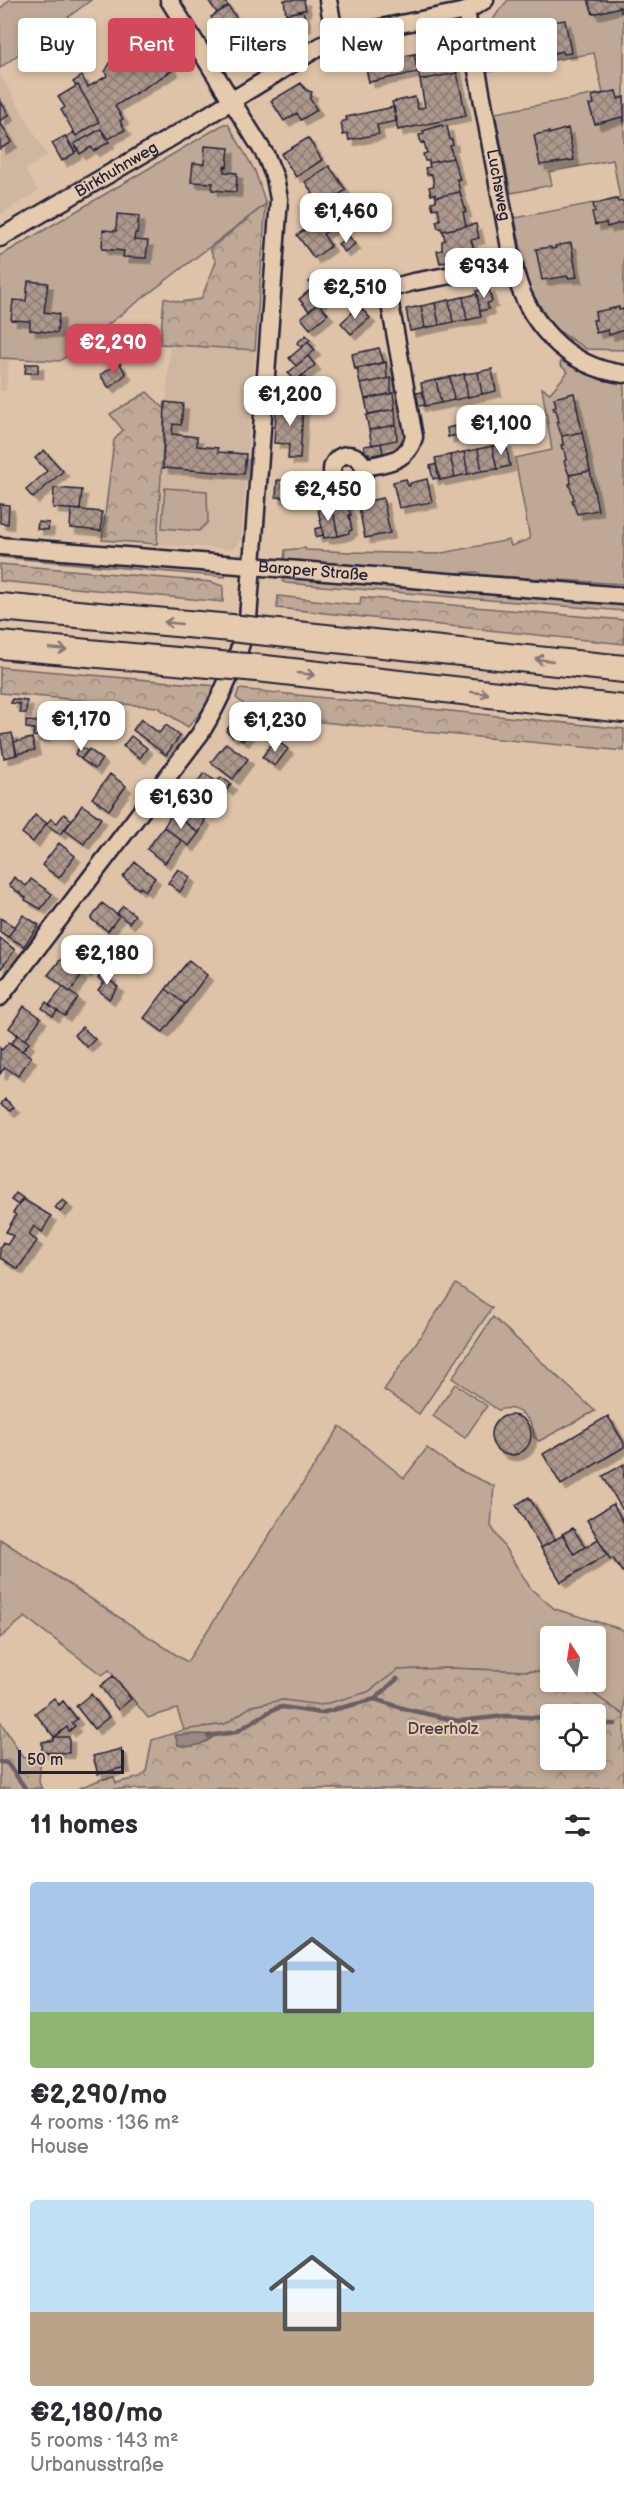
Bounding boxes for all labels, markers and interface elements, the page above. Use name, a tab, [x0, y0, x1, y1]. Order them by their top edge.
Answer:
chip: Buy	[18, 18, 96, 72]
chip: Rent	[108, 18, 195, 72]
chip: Filters	[207, 18, 308, 72]
chip: New	[320, 18, 404, 72]
chip: Apartment	[416, 18, 557, 72]
street label: Birkhuhnweg	[71, 138, 161, 201]
street label: Luchsweg	[482, 148, 514, 223]
pin: €1,460	[297, 193, 395, 244]
text: €1,460	[314, 200, 378, 224]
pin: €934	[448, 248, 520, 299]
text: €934	[459, 255, 509, 279]
pin: €2,510	[306, 269, 404, 320]
text: €2,510	[323, 276, 387, 300]
pin: €2,290	[64, 324, 162, 375]
text: €2,290	[79, 331, 147, 355]
pin: €1,200	[241, 376, 339, 427]
text: €1,200	[258, 383, 322, 407]
pin: €1,100	[452, 405, 550, 456]
text: €1,100	[470, 412, 532, 436]
pin: €2,450	[279, 471, 377, 522]
text: €2,450	[294, 478, 362, 502]
street label: Baroper Straße	[257, 557, 369, 585]
one-way arrow	[163, 617, 183, 628]
one-way arrow	[48, 644, 68, 655]
one-way arrow	[535, 655, 555, 666]
one-way arrow	[295, 668, 315, 679]
one-way arrow	[469, 688, 489, 699]
pin: €1,170	[32, 701, 130, 752]
pin: €1,230	[226, 702, 324, 753]
text: €1,170	[51, 708, 111, 732]
text: €1,230	[243, 709, 307, 733]
pin: €1,630	[132, 779, 230, 830]
text: €1,630	[149, 786, 213, 810]
pin: €2,180	[58, 935, 156, 986]
text: €2,180	[75, 942, 139, 966]
north arrow	[540, 1626, 606, 1692]
map controls	[540, 1626, 606, 1770]
button: locate	[540, 1704, 606, 1770]
park label: Dreerholz	[407, 1720, 479, 1739]
scale bar	[18, 1747, 124, 1774]
text: 50 m	[27, 1751, 63, 1770]
icon: filters	[561, 1809, 594, 1842]
text: 11 homes	[30, 1810, 138, 1841]
icon: home	[258, 1921, 366, 2029]
text: €2,290/mo	[30, 2080, 167, 2111]
text: 4 rooms · 136 m²	[30, 2111, 179, 2135]
text: House	[30, 2135, 89, 2159]
icon: home	[258, 2239, 366, 2347]
text: €2,180/mo	[30, 2398, 163, 2429]
text: 5 rooms · 143 m²	[30, 2429, 179, 2453]
text: Urbanusstraße	[30, 2453, 164, 2477]

